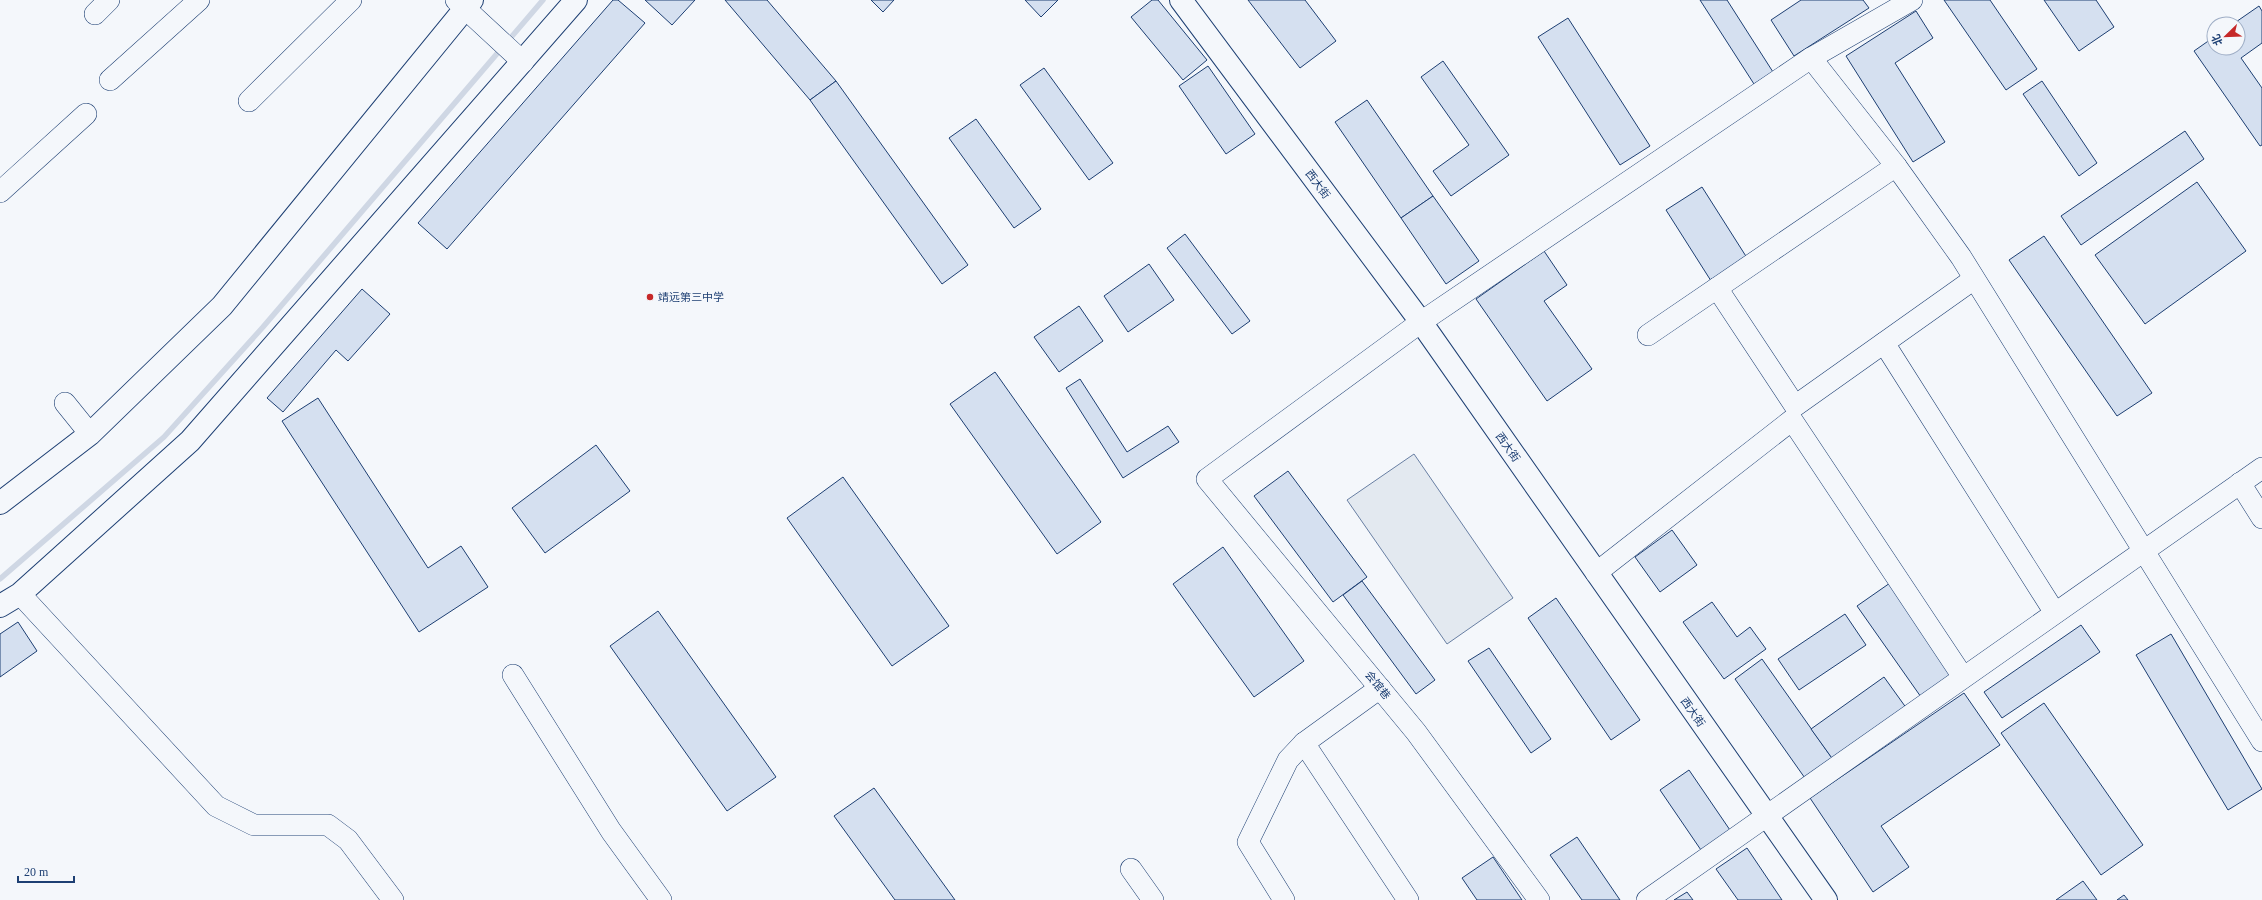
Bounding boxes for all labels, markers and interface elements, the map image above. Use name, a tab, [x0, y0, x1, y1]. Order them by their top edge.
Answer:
north arrow	[2206, 16, 2246, 56]
text: 北	[2209, 33, 2224, 47]
street label: 西大街	[1303, 167, 1333, 201]
place label: 靖远第三中学	[658, 291, 724, 303]
marker: 靖远第三中学	[645, 292, 655, 302]
street label: 西大街	[1494, 430, 1522, 464]
street label: 会馆巷	[1363, 668, 1393, 702]
street label: 西大街	[1679, 695, 1707, 729]
scale bar	[18, 858, 74, 884]
text: 20 m	[24, 865, 49, 879]

